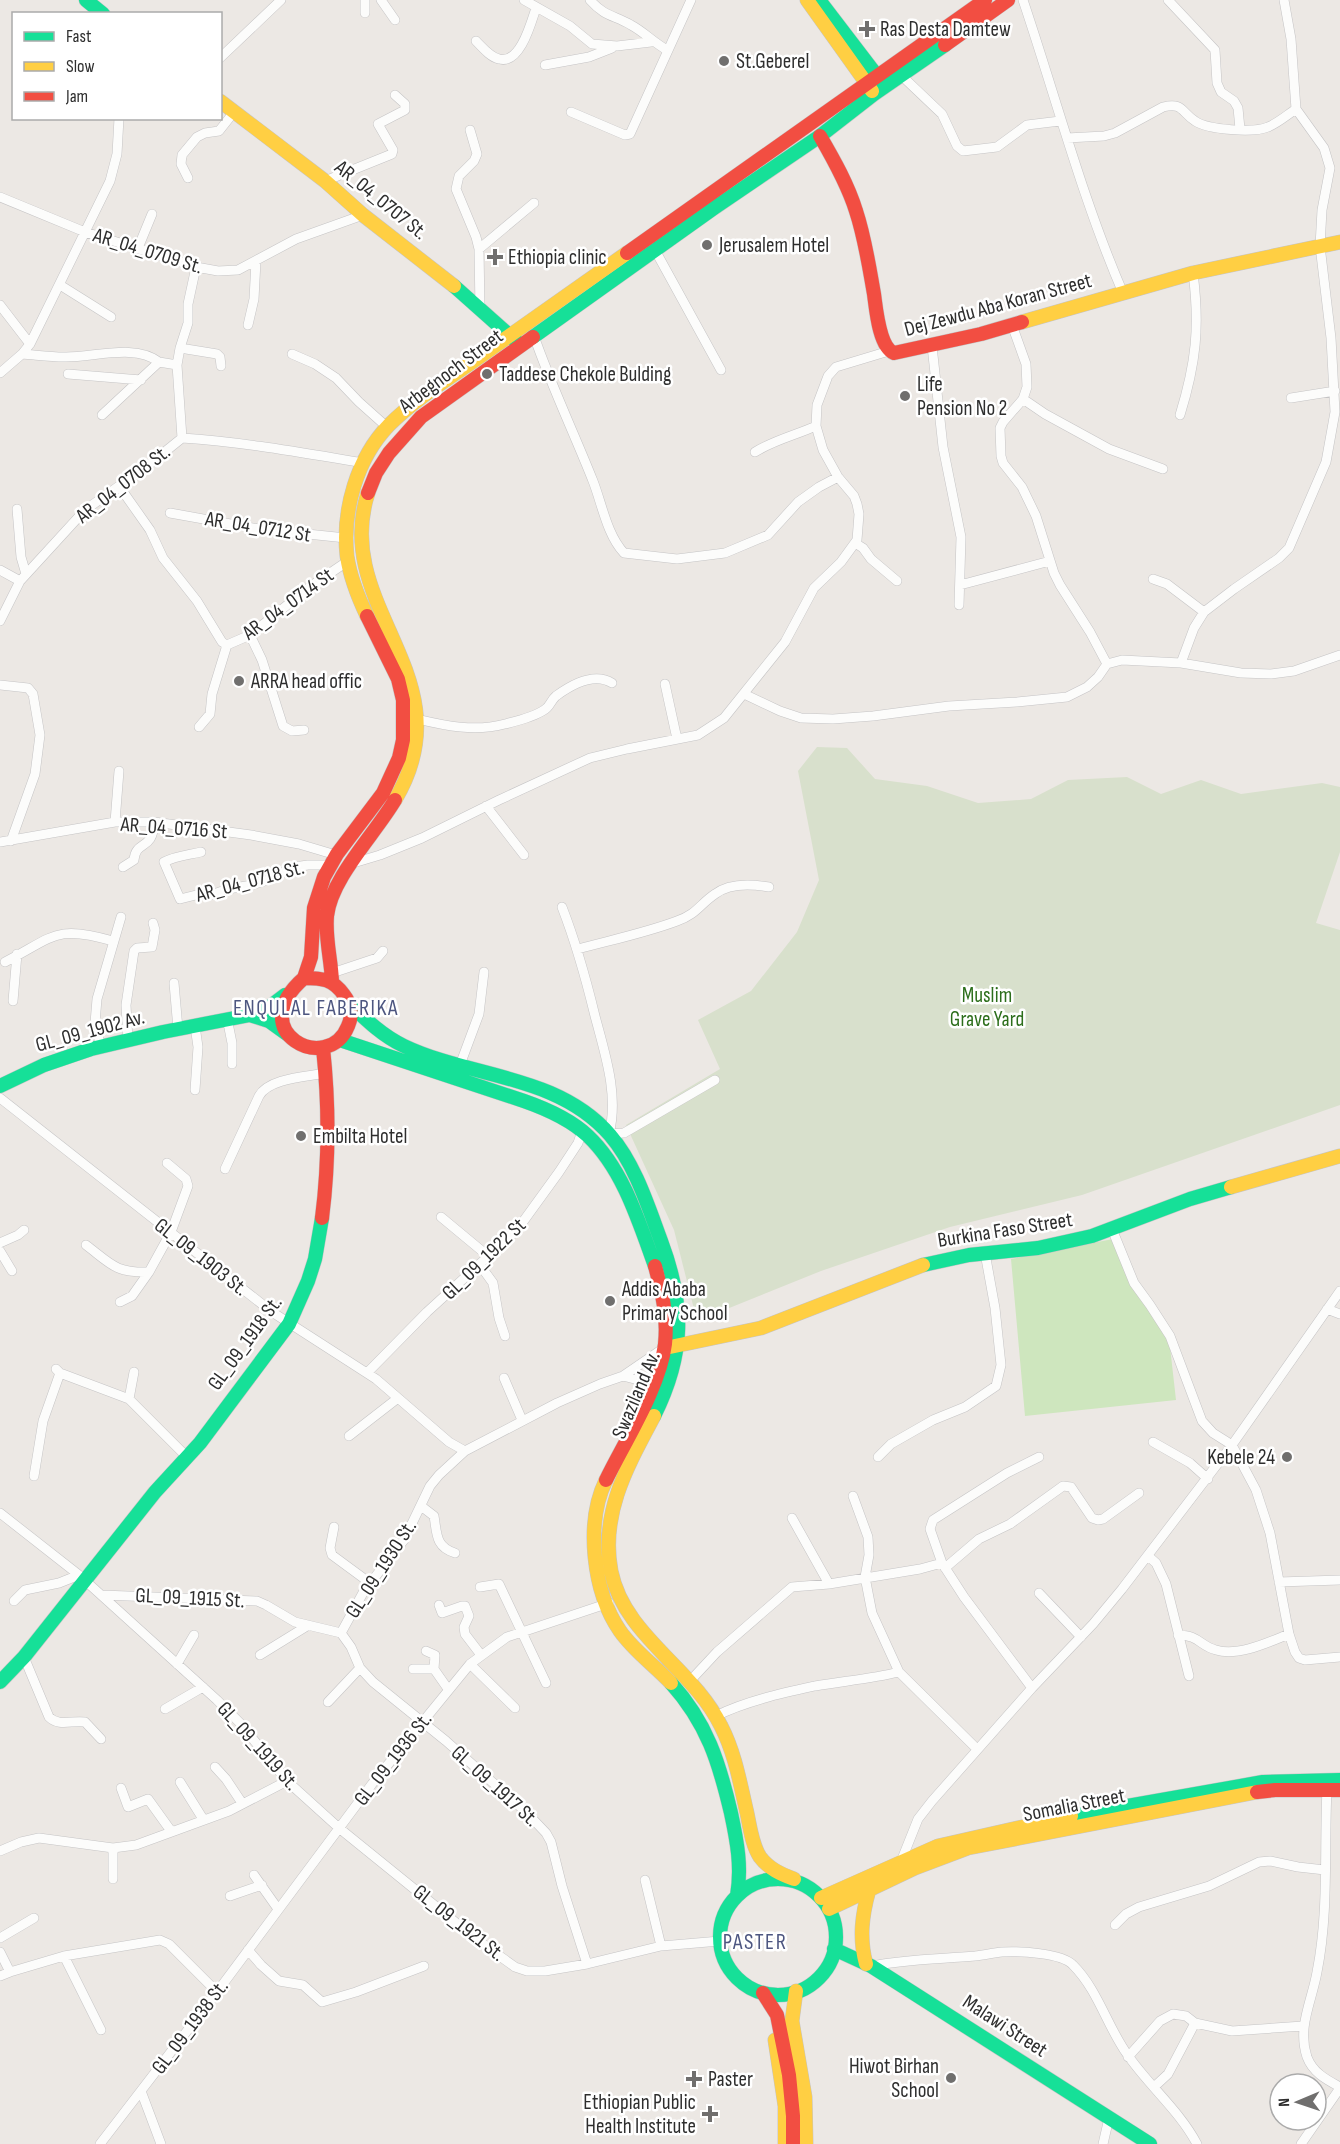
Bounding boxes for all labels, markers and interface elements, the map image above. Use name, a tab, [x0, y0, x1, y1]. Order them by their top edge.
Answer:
legend	[12, 12, 222, 120]
place label: Ras Desta Damtew	[880, 17, 1011, 42]
marker: Ras Desta Damtew	[858, 20, 876, 38]
text: Fast	[66, 26, 92, 47]
place label: St.Geberel	[736, 49, 809, 74]
marker: St.Geberel	[717, 54, 731, 68]
text: Slow	[66, 56, 95, 77]
text: Jam	[65, 86, 88, 107]
street label: AR_04_0707 St.	[329, 154, 432, 245]
street label: AR_04_0709 St.	[89, 222, 206, 279]
place label: Jerusalem Hotel	[718, 233, 829, 258]
marker: Jerusalem Hotel	[700, 238, 714, 252]
place label: Ethiopia clinic	[508, 245, 607, 270]
marker: Ethiopia clinic	[486, 248, 504, 266]
street label: Dej Zewdu Aba Koran Street	[902, 268, 1094, 342]
street label: Arbegnoch Street	[393, 324, 508, 419]
place label: Taddese Chekole Bulding	[499, 362, 671, 387]
marker: Taddese Chekole Bulding	[480, 367, 494, 381]
place label: Life Pension No 2	[917, 372, 1007, 421]
marker: Life Pension No 2	[898, 389, 912, 403]
street label: AR_04_0708 St.	[70, 439, 175, 529]
street label: AR_04_0712 St	[203, 506, 313, 548]
street label: AR_04_0714 St	[237, 563, 338, 646]
place label: ARRA head offic	[250, 669, 362, 694]
marker: ARRA head offic	[232, 674, 246, 688]
street label: AR_04_0716 St	[119, 812, 228, 844]
street label: AR_04_0718 St.	[192, 855, 307, 908]
park label: Muslim Grave Yard	[950, 983, 1024, 1032]
district label: ENQULAL FABERIKA	[233, 995, 399, 1022]
street label: GL_09_1902 Av.	[33, 1004, 147, 1058]
place label: Embilta Hotel	[313, 1124, 407, 1149]
marker: Embilta Hotel	[294, 1129, 308, 1143]
street label: Burkina Faso Street	[936, 1207, 1074, 1253]
street label: GL_09_1903 St.	[149, 1213, 253, 1301]
street label: GL_09_1922 St	[437, 1213, 531, 1305]
place label: Addis Ababa Primary School	[621, 1277, 728, 1326]
street label: GL_09_1918 St.	[202, 1291, 288, 1395]
marker: Addis Ababa Primary School	[603, 1294, 617, 1308]
street label: Swaziland Av.	[606, 1347, 666, 1443]
place label: Kebele 24	[1207, 1445, 1275, 1470]
marker: Kebele 24	[1280, 1450, 1294, 1464]
street label: GL_09_1930 St.	[340, 1515, 422, 1623]
street label: GL_09_1915 St.	[135, 1583, 245, 1613]
street label: GL_09_1919 St.	[212, 1697, 304, 1795]
street label: GL_09_1936 St.	[349, 1707, 437, 1811]
street label: GL_09_1917 St.	[446, 1740, 544, 1832]
street label: Somalia Street	[1021, 1783, 1127, 1827]
street label: GL_09_1921 St.	[408, 1879, 510, 1967]
district label: PASTER	[723, 1929, 787, 1956]
street label: GL_09_1938 St.	[146, 1975, 234, 2079]
street label: Malawi Street	[958, 1989, 1052, 2063]
place label: Hiwot Birhan School	[849, 2054, 939, 2103]
place label: Paster	[708, 2067, 753, 2092]
marker: Paster	[685, 2070, 703, 2088]
marker: Hiwot Birhan School	[944, 2071, 958, 2085]
north arrow	[1268, 2072, 1328, 2132]
place label: Ethiopian Public Health Institute	[583, 2090, 696, 2139]
text: N	[1275, 2098, 1294, 2107]
marker: Ethiopian Public Health Institute	[701, 2105, 719, 2123]

